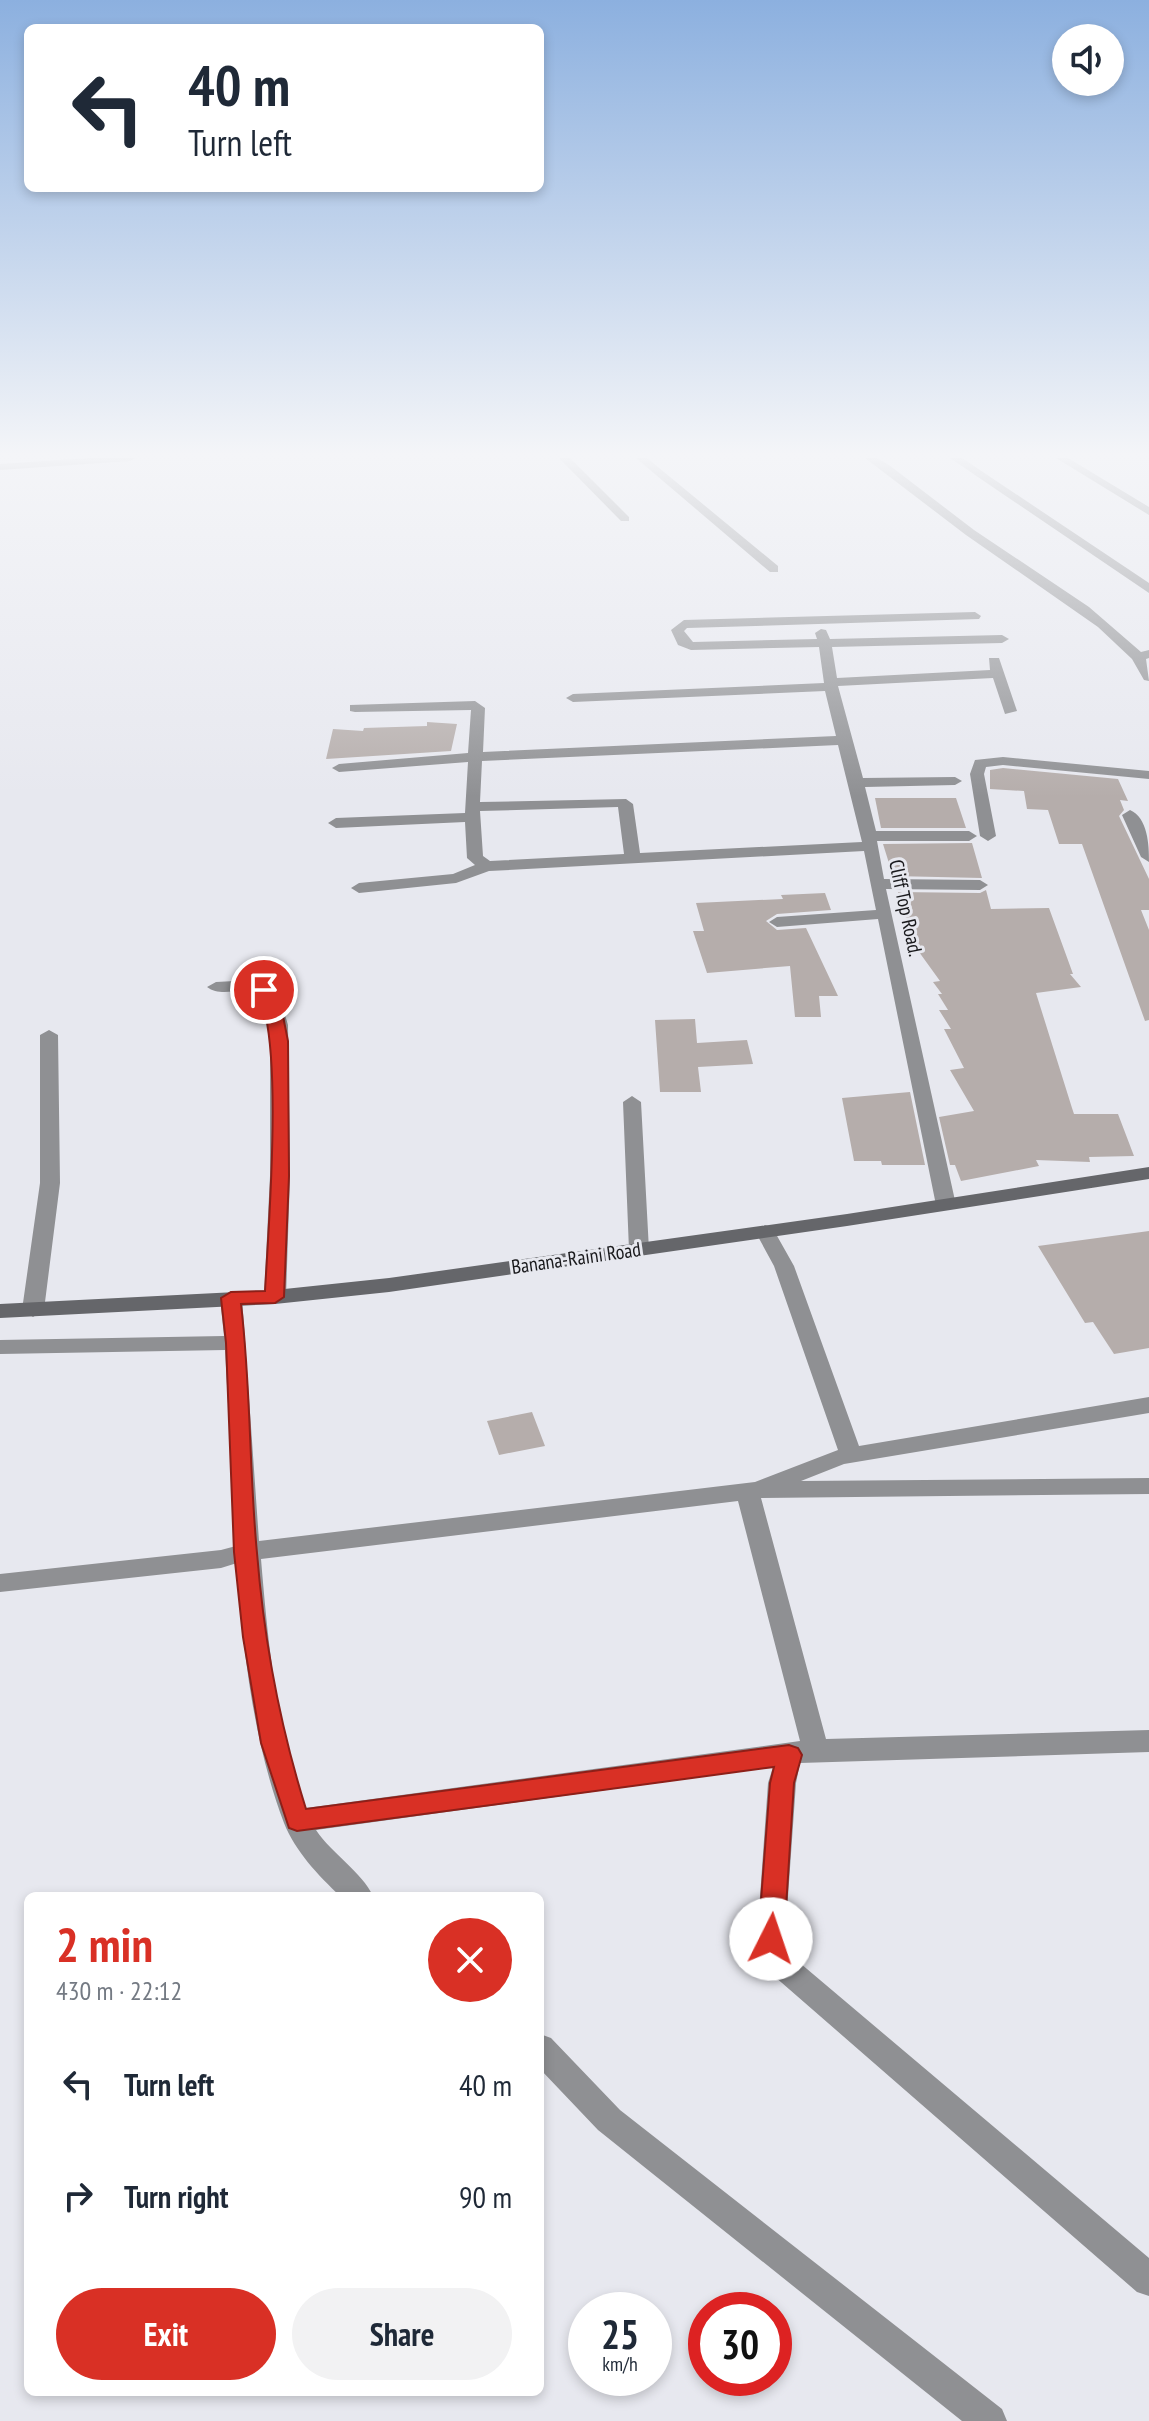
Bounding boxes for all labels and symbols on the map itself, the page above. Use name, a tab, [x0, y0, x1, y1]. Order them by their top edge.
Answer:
street label: Cliff Top Road.	[883, 857, 929, 959]
pin	[230, 956, 298, 1024]
street label: Banana-Raini Road	[510, 1236, 642, 1280]
position arrow	[729, 1897, 813, 1981]
speed limit sign: 30	[688, 2292, 792, 2396]

